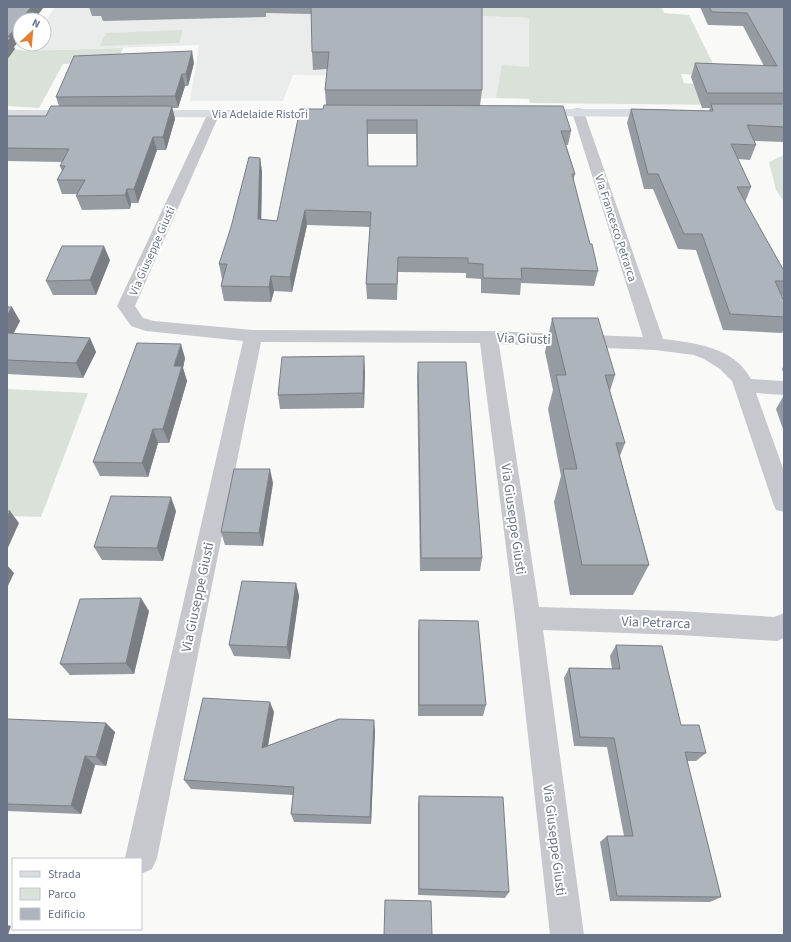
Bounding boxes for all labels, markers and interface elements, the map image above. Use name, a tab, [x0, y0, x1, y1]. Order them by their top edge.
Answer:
north arrow	[12, 12, 52, 52]
text: N	[30, 15, 43, 32]
street label: Via Adelaide Ristori	[212, 106, 308, 123]
street label: Via Francesco Petrarca	[590, 172, 641, 284]
street label: Via Giuseppe Giusti	[125, 204, 180, 298]
street label: Via Giusti	[497, 328, 551, 350]
street label: Via Giuseppe Giusti	[495, 462, 531, 576]
street label: Via Giuseppe Giusti	[177, 540, 219, 654]
street label: Via Petrarca	[621, 612, 691, 634]
street label: Via Giuseppe Giusti	[537, 783, 571, 897]
legend	[12, 858, 142, 930]
text: Strada	[48, 866, 81, 883]
text: Parco	[48, 886, 76, 903]
text: Edificio	[48, 906, 85, 923]

